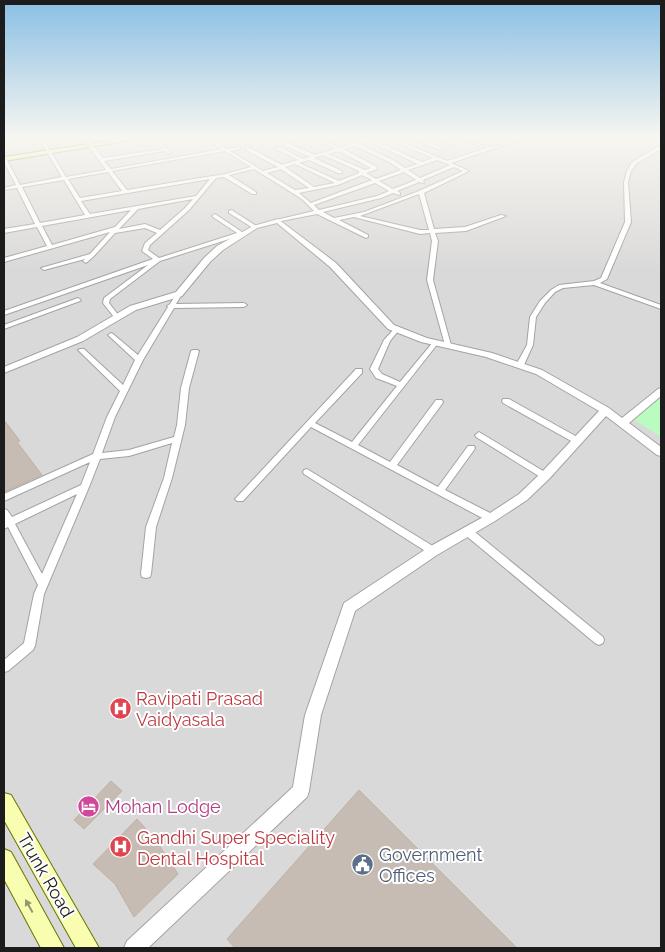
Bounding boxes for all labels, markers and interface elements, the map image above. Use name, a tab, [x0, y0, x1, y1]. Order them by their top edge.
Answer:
place label: Ravipati Prasad Vaidyasala	[136, 688, 263, 730]
hospital icon: Ravipati Prasad Vaidyasala	[108, 696, 132, 720]
hotel icon: Mohan Lodge	[77, 794, 101, 818]
place label: Mohan Lodge	[105, 796, 221, 817]
place label: Gandhi Super Speciality Dental Hospital	[137, 827, 335, 869]
street label: Trunk Road	[13, 829, 79, 921]
hospital icon: Gandhi Super Speciality Dental Hospital	[109, 835, 133, 859]
place label: Government Offices	[379, 844, 482, 886]
public building icon: Government Offices	[351, 852, 375, 876]
one-way arrow	[25, 899, 34, 912]

